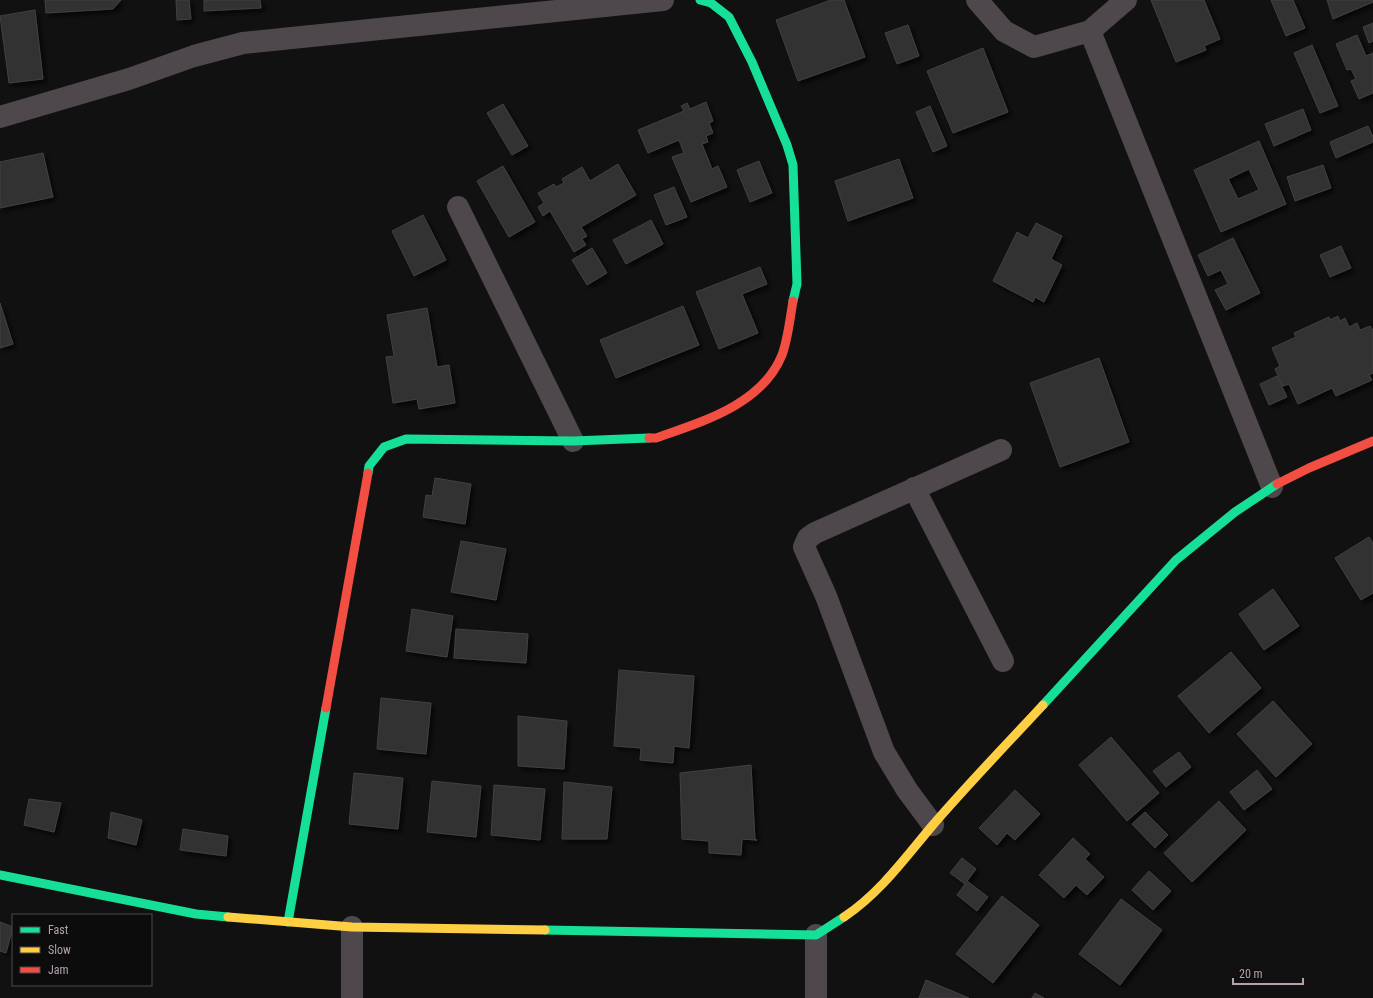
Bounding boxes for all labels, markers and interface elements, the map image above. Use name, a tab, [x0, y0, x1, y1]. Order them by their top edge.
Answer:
legend	[12, 914, 152, 986]
text: Fast	[48, 923, 69, 937]
text: Slow	[48, 943, 71, 957]
scale bar	[1233, 960, 1303, 986]
text: Jam	[48, 963, 69, 977]
text: 20 m	[1239, 967, 1263, 981]

